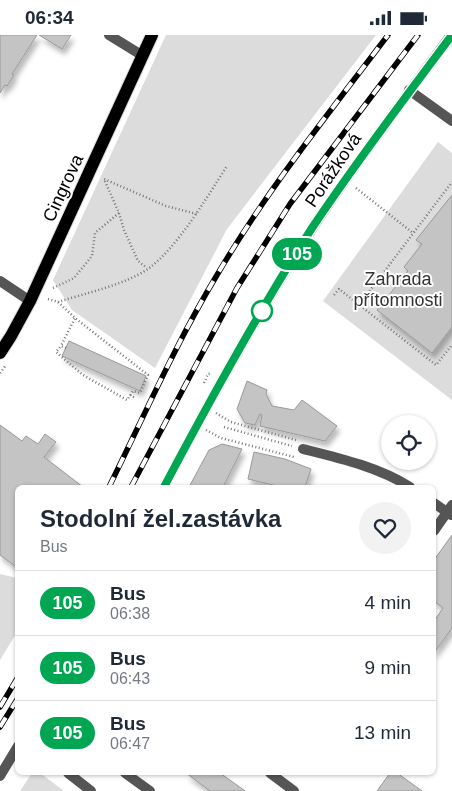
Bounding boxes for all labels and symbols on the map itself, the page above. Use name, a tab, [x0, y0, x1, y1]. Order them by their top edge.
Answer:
street label: Porážková	[301, 128, 366, 211]
street label: Cingrova	[39, 150, 88, 225]
line badge: 105	[268, 238, 326, 270]
park label: Zahrada přítomnosti	[353, 269, 443, 310]
unlabelled marker	[251, 300, 273, 322]

